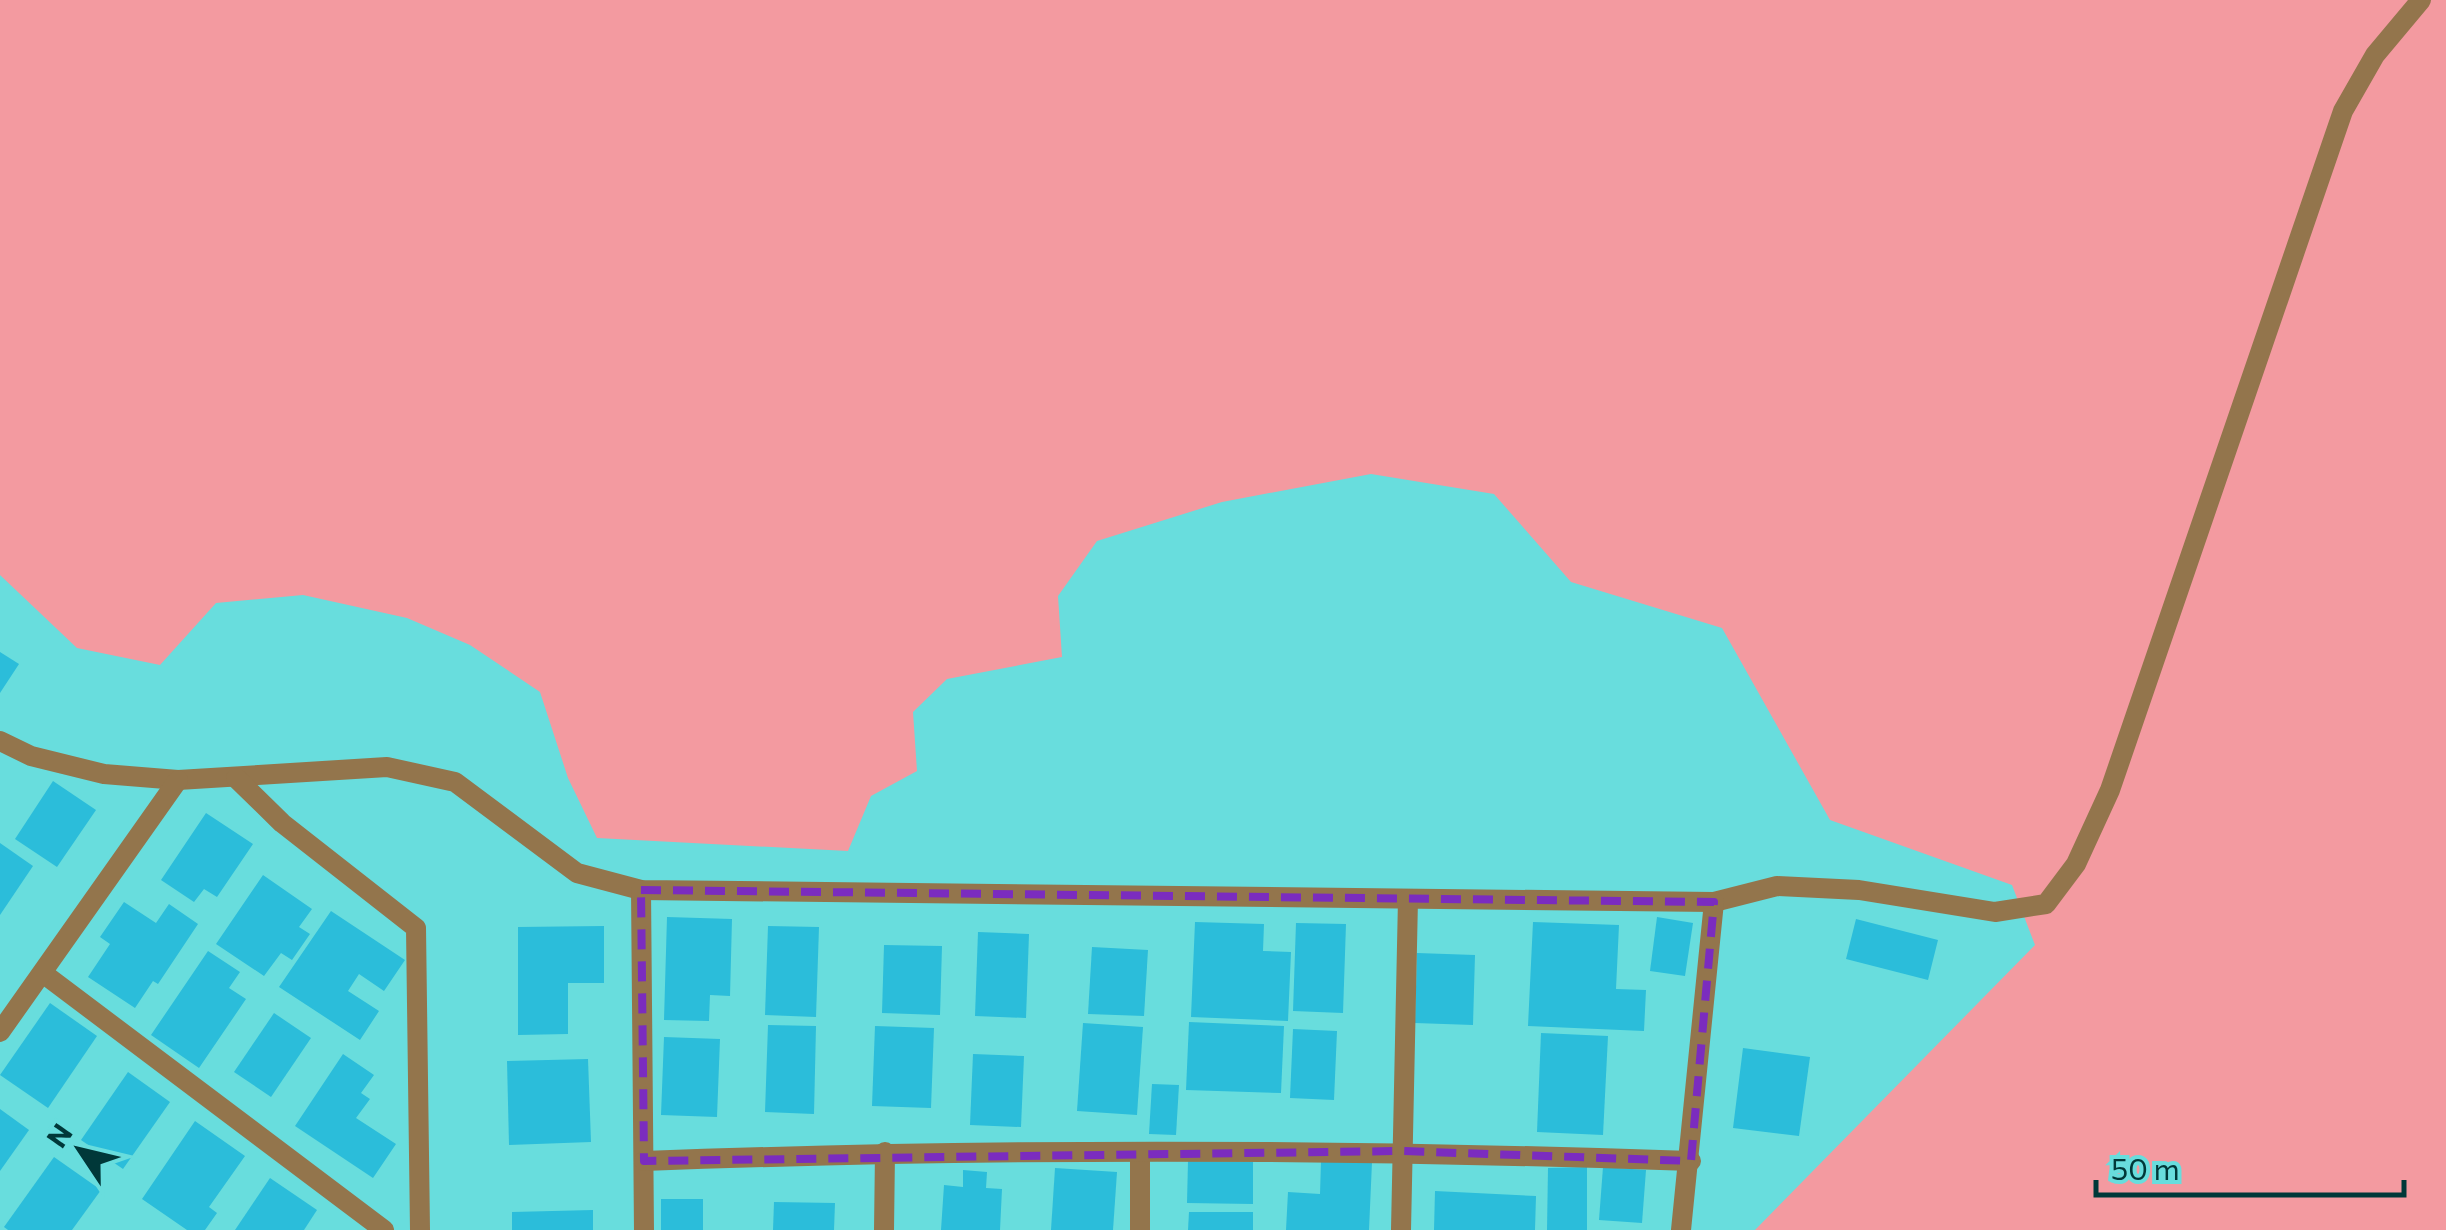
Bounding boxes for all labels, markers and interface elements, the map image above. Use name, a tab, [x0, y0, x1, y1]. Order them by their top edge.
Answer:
north arrow	[30, 1100, 130, 1200]
text: N	[39, 1117, 79, 1153]
scale bar	[2096, 1135, 2404, 1197]
text: 50 m	[2111, 1149, 2180, 1186]

